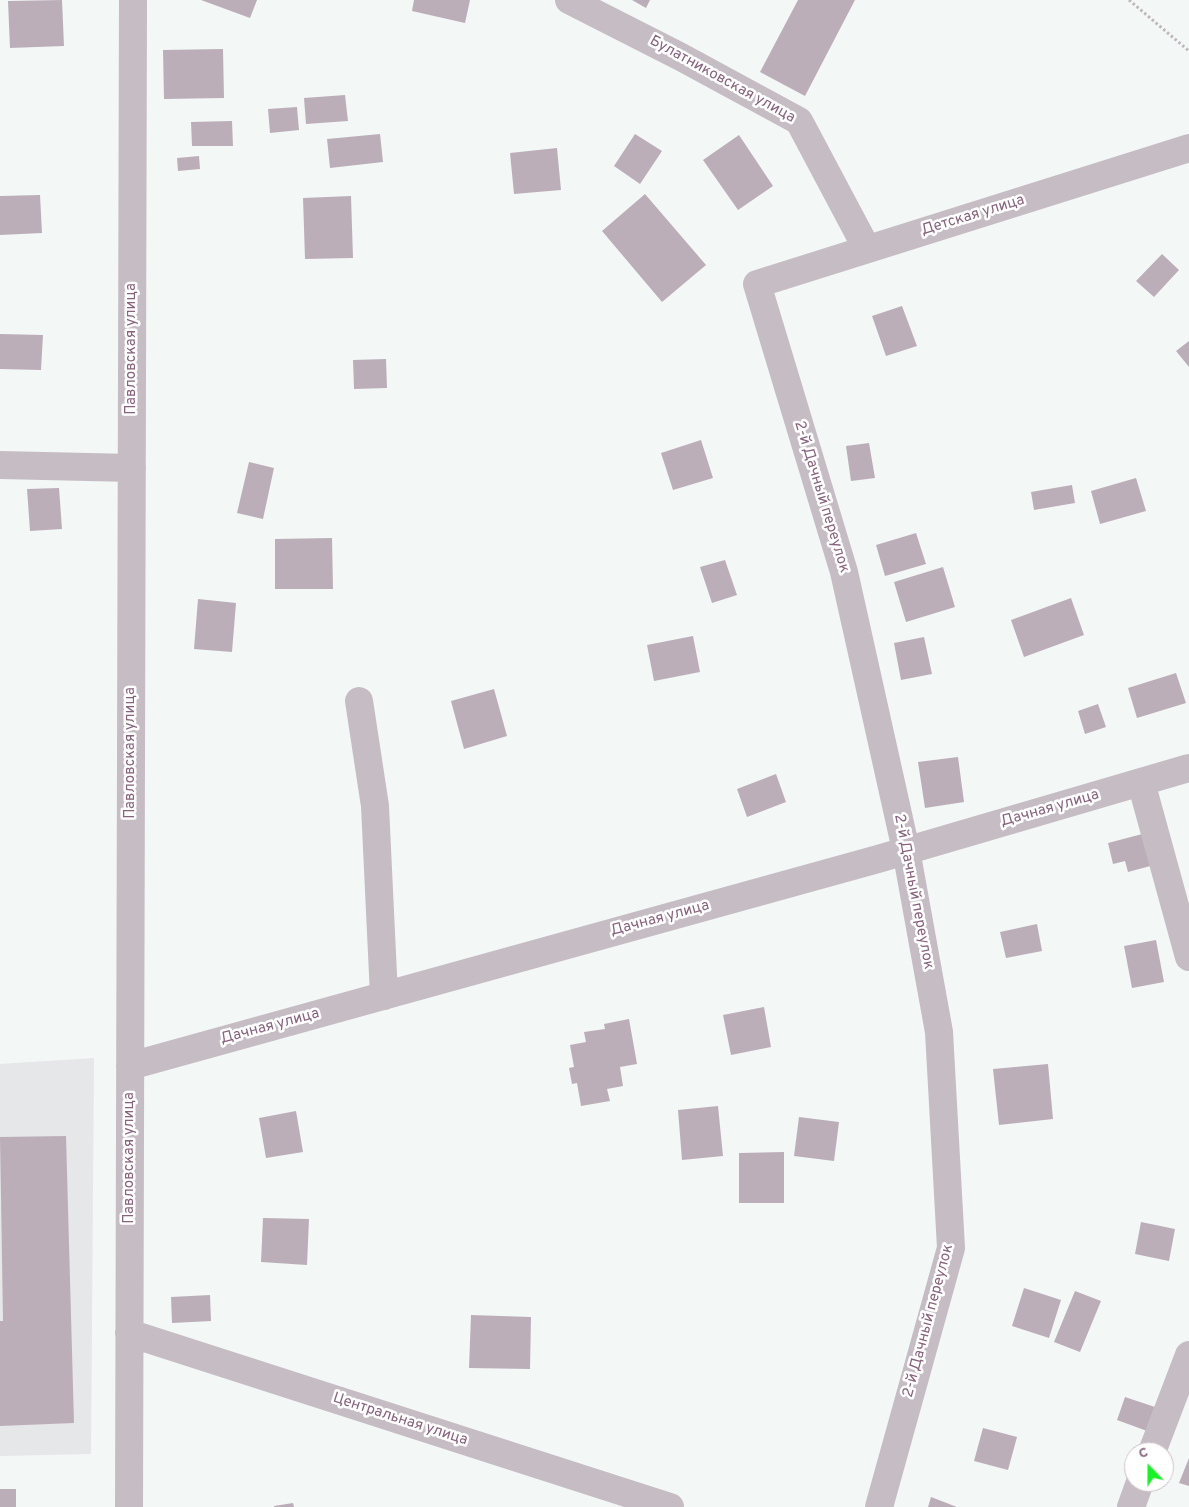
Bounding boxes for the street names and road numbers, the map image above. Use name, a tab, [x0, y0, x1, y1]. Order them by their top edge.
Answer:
street label: Булатниковская улица	[646, 32, 798, 128]
street label: Детская улица	[919, 192, 1027, 240]
street label: Павловская улица	[123, 283, 141, 415]
street label: 2-й Дачный переулок	[789, 419, 853, 575]
street label: Павловская улица	[122, 687, 140, 819]
street label: Дачная улица	[999, 786, 1101, 832]
street label: 2-й Дачный переулок	[889, 813, 937, 971]
street label: Дачная улица	[609, 897, 711, 941]
street label: Дачная улица	[219, 1005, 321, 1049]
street label: Павловская улица	[121, 1092, 139, 1224]
street label: 2-й Дачный переулок	[900, 1242, 958, 1400]
street label: Центральная улица	[330, 1390, 470, 1450]

